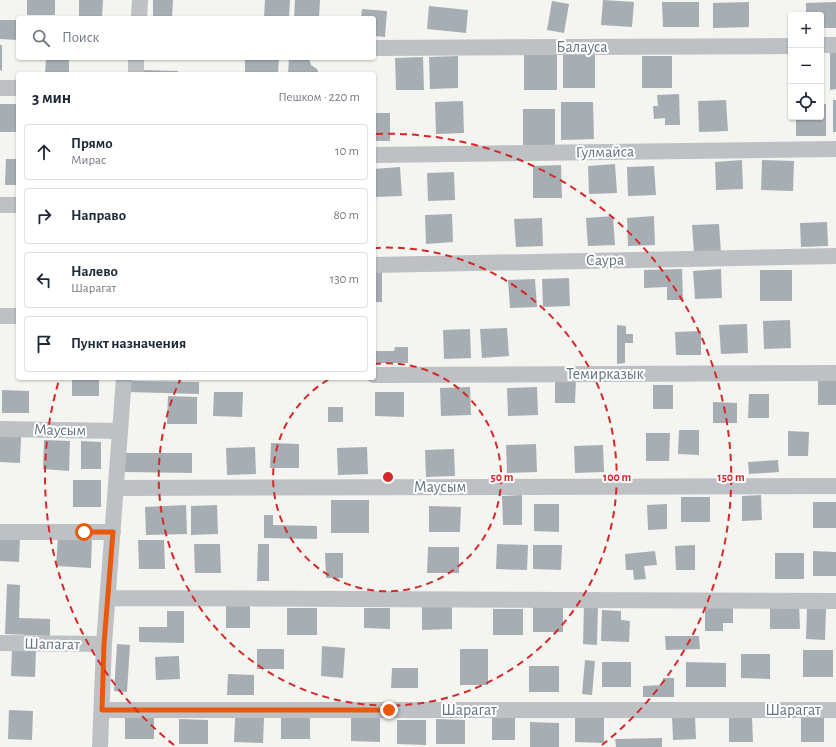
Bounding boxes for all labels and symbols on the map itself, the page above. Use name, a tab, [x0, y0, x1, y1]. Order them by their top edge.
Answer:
street label: Балауса	[556, 39, 608, 56]
street label: Гулмайса	[576, 143, 634, 162]
street label: Саура	[586, 252, 624, 269]
street label: Темирказык	[566, 366, 644, 382]
street label: Маусым	[34, 422, 86, 439]
centre of rings	[381, 470, 395, 484]
text: 50 m	[491, 471, 514, 483]
text: 100 m	[603, 471, 631, 483]
text: 150 m	[717, 471, 745, 483]
street label: Маусым	[414, 479, 466, 496]
route start	[75, 523, 93, 541]
street label: Шапагат	[24, 636, 80, 652]
route end	[380, 701, 398, 719]
street label: Шарагат	[441, 702, 497, 718]
street label: Шарагат	[765, 702, 821, 718]

